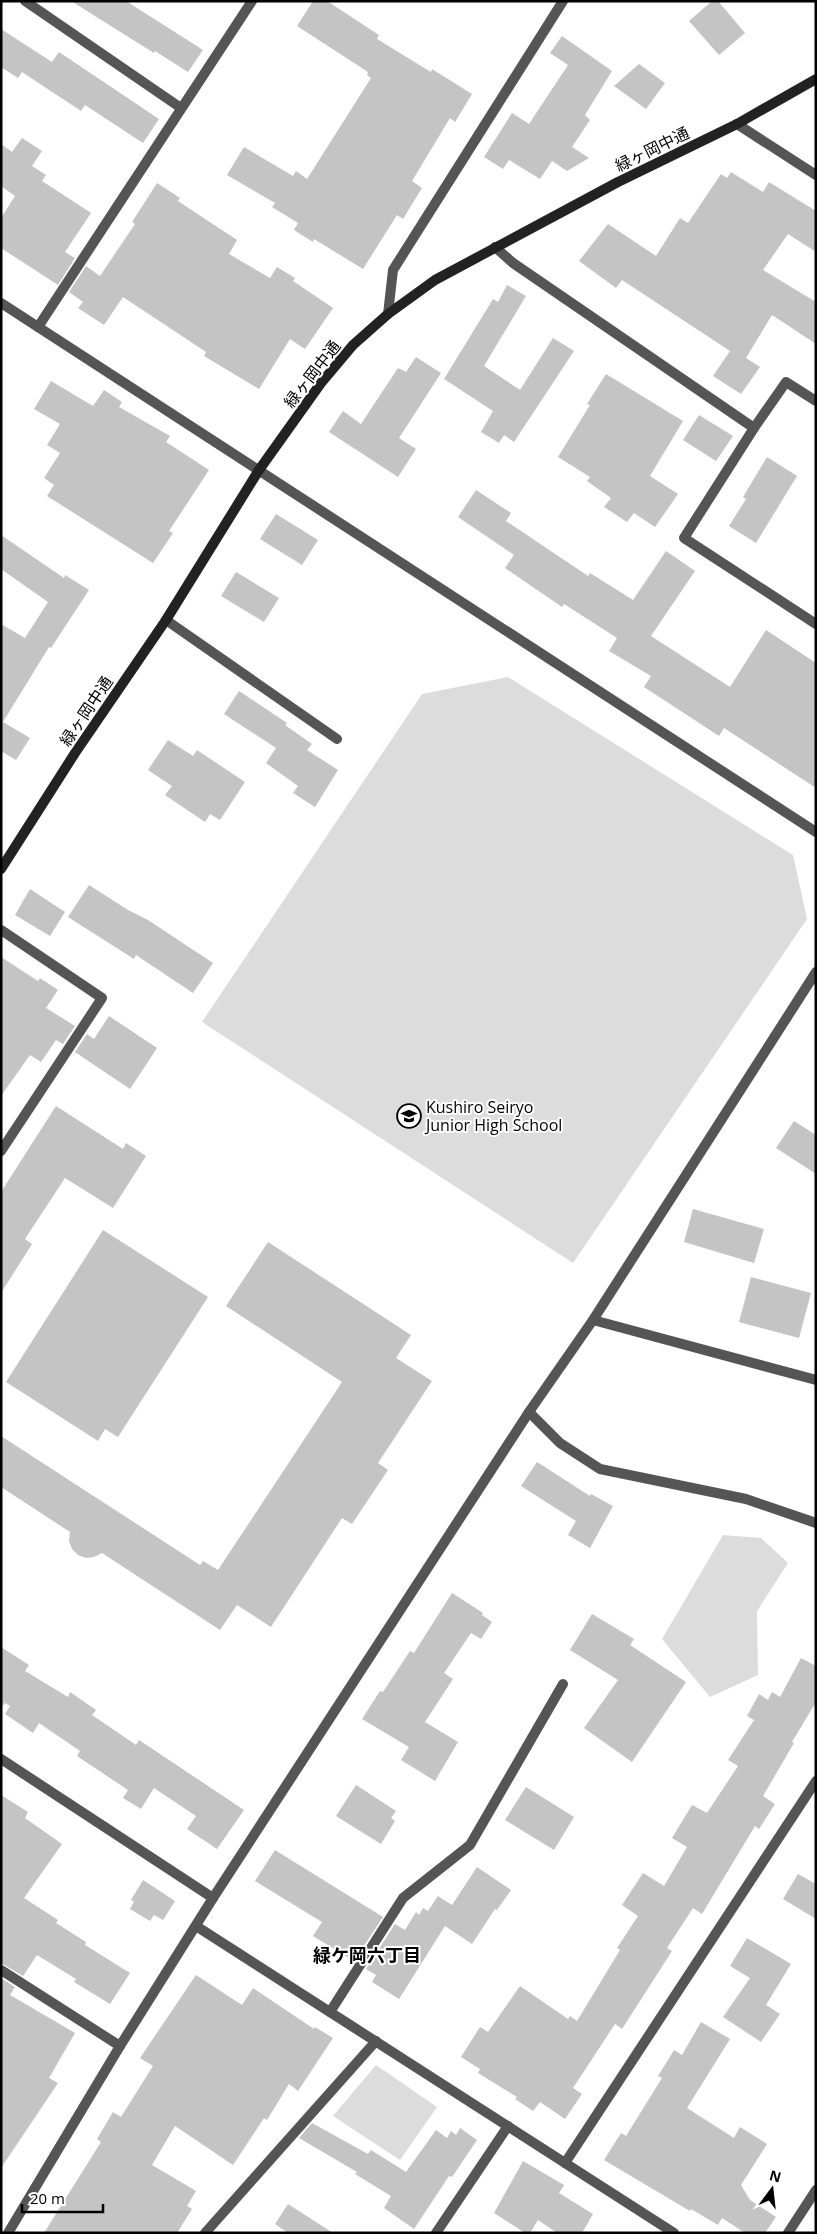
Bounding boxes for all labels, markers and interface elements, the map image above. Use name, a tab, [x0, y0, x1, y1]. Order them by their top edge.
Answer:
street label: 緑ヶ岡中通	[611, 122, 693, 176]
street label: 緑ヶ岡中通	[279, 336, 345, 412]
street label: 緑ヶ岡中通	[55, 672, 117, 750]
place label: Kushiro Seiryo Junior High School	[424, 1096, 562, 1136]
school or university icon: Kushiro Seiryo Junior High School	[396, 1103, 422, 1129]
district label: 緑ケ岡六丁目	[313, 1943, 421, 1967]
north arrow	[747, 2164, 797, 2214]
text: N	[768, 2165, 783, 2187]
scale bar	[22, 2182, 104, 2214]
text: 20 m	[30, 2188, 65, 2208]

